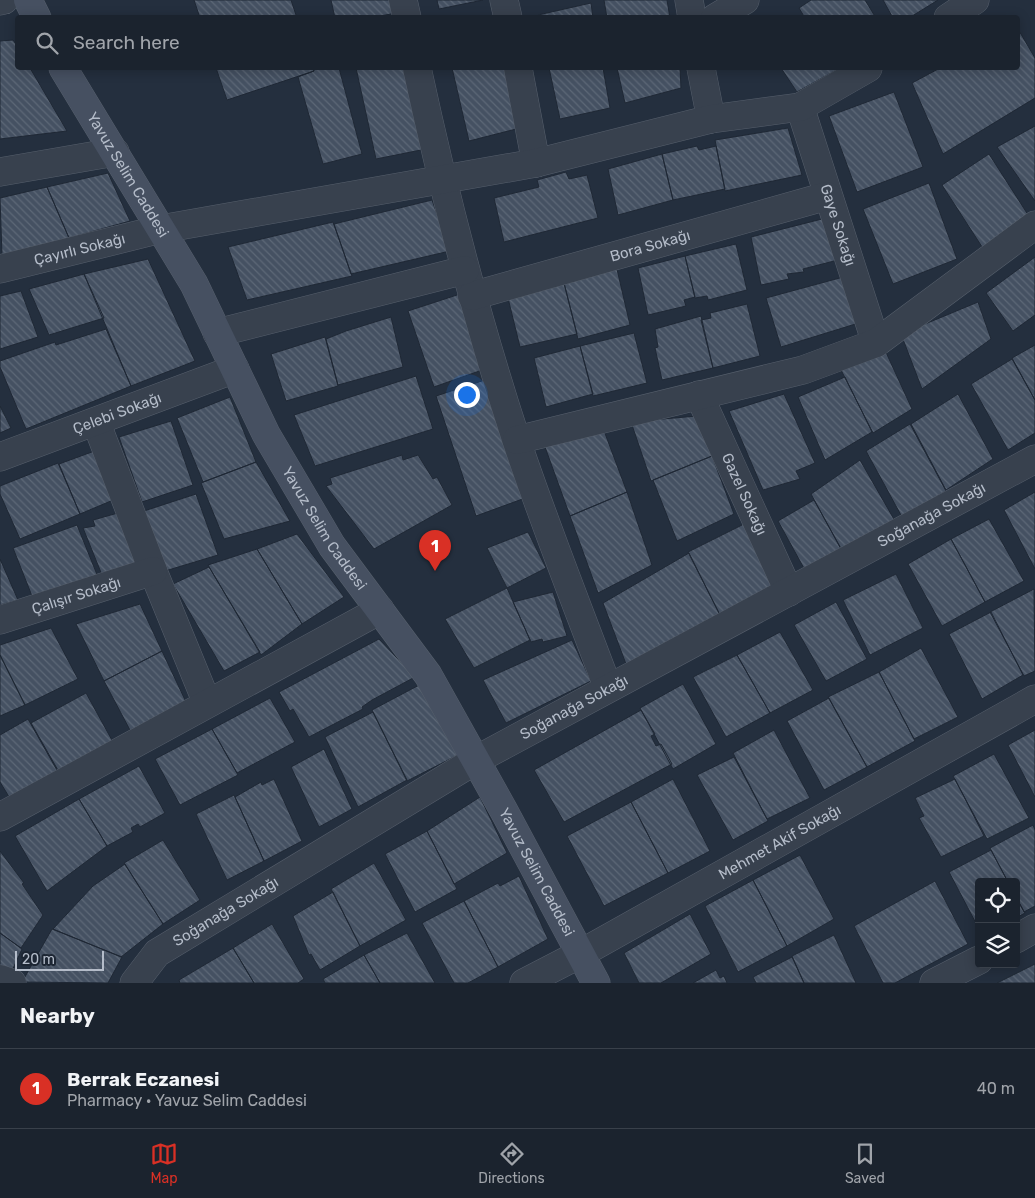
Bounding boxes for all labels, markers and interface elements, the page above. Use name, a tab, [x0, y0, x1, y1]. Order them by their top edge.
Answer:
search box	[15, 15, 1020, 70]
icon: search	[33, 29, 61, 57]
text: Search here	[73, 31, 180, 54]
street label: Yavuz Selim Caddesi	[83, 109, 173, 241]
street label: Gaye Sokağı	[816, 182, 860, 268]
street label: Bora Sokağı	[608, 226, 692, 266]
street label: Çayırlı Sokağı	[32, 229, 127, 269]
your location	[454, 382, 480, 408]
street label: Çelebi Sokağı	[70, 388, 164, 438]
street label: Gazel Sokağı	[718, 450, 771, 538]
street label: Yavuz Selim Caddesi	[278, 463, 371, 593]
street label: Soğanağa Sokağı	[874, 478, 989, 551]
pin: 1	[419, 530, 451, 571]
street label: Çalışır Sokağı	[29, 573, 123, 618]
street label: Soğanağa Sokağı	[517, 671, 631, 744]
street label: Mehmet Akif Sokağı	[715, 801, 844, 884]
street label: Yavuz Selim Caddesi	[495, 805, 578, 939]
street label: Soğanağa Sokağı	[170, 873, 282, 950]
map controls	[975, 878, 1020, 968]
button: locate	[975, 878, 1020, 923]
button: layers	[975, 923, 1020, 968]
scale bar	[15, 948, 104, 971]
text: 20 m	[22, 951, 55, 968]
text: Nearby	[20, 1003, 95, 1028]
text: Berrak Eczanesi	[67, 1068, 220, 1091]
text: 1	[32, 1079, 40, 1098]
text: 40 m	[977, 1079, 1015, 1098]
text: Pharmacy · Yavuz Selim Caddesi	[67, 1091, 307, 1110]
tab: Map	[150, 1140, 178, 1187]
tab: Directions	[478, 1140, 545, 1187]
tab: Saved	[845, 1140, 885, 1187]

